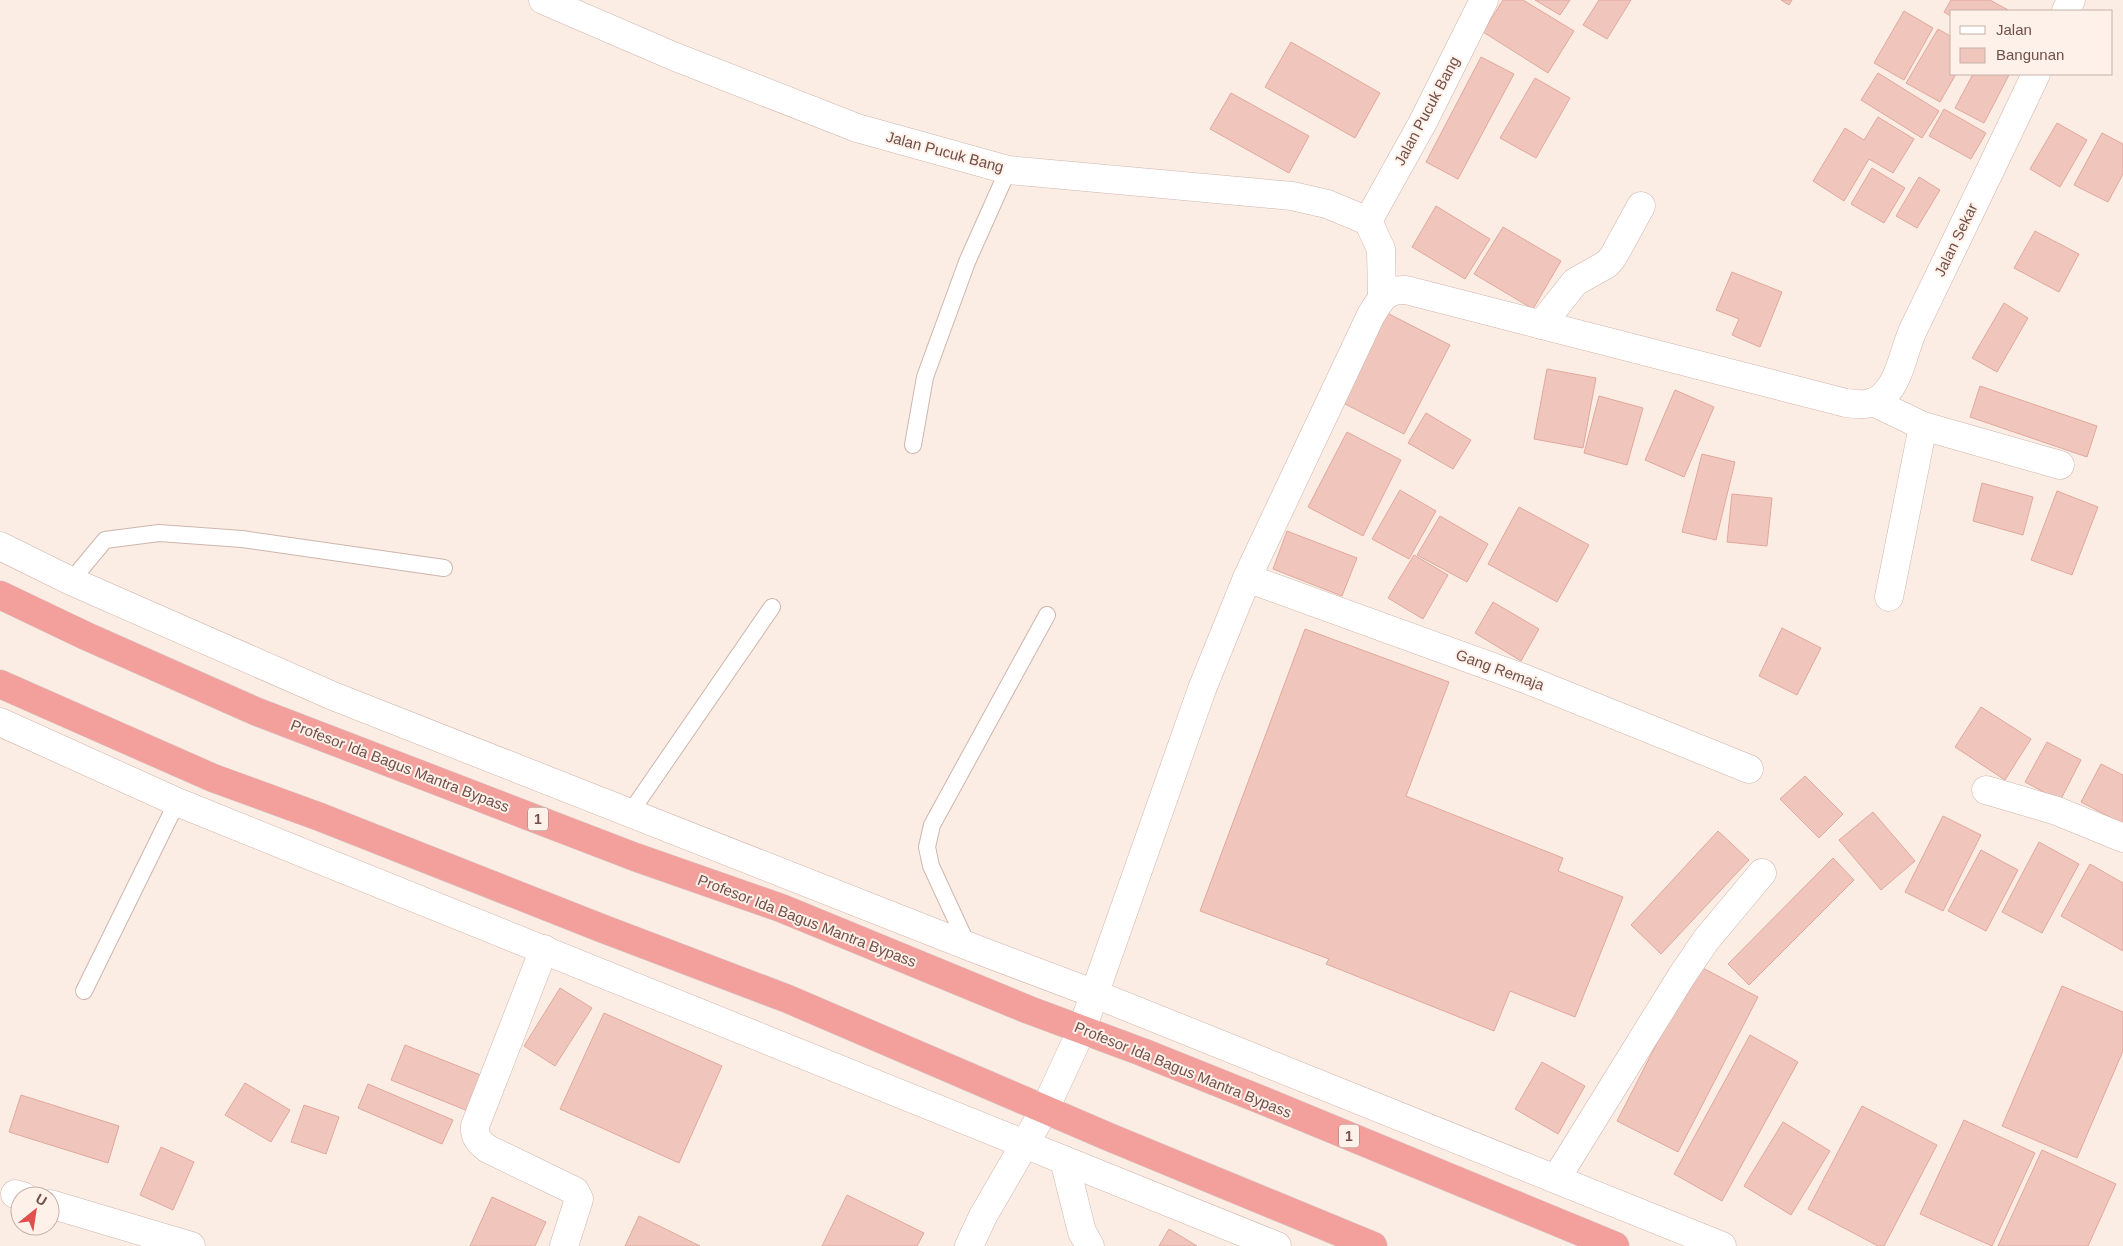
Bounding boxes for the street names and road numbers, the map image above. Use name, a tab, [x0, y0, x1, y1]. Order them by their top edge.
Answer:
street label: Jalan Pucuk Bang	[1391, 53, 1462, 168]
street label: Jalan Pucuk Bang	[885, 128, 1006, 175]
street label: Jalan Sekar	[1931, 200, 1981, 279]
street label: Gang Remaja	[1454, 646, 1547, 694]
street label: Profesor Ida Bagus Mantra Bypass	[289, 716, 512, 815]
road number: 1	[528, 808, 548, 831]
street label: Profesor Ida Bagus Mantra Bypass	[696, 871, 919, 970]
street label: Profesor Ida Bagus Mantra Bypass	[1072, 1018, 1294, 1121]
road number: 1	[1339, 1124, 1359, 1148]

